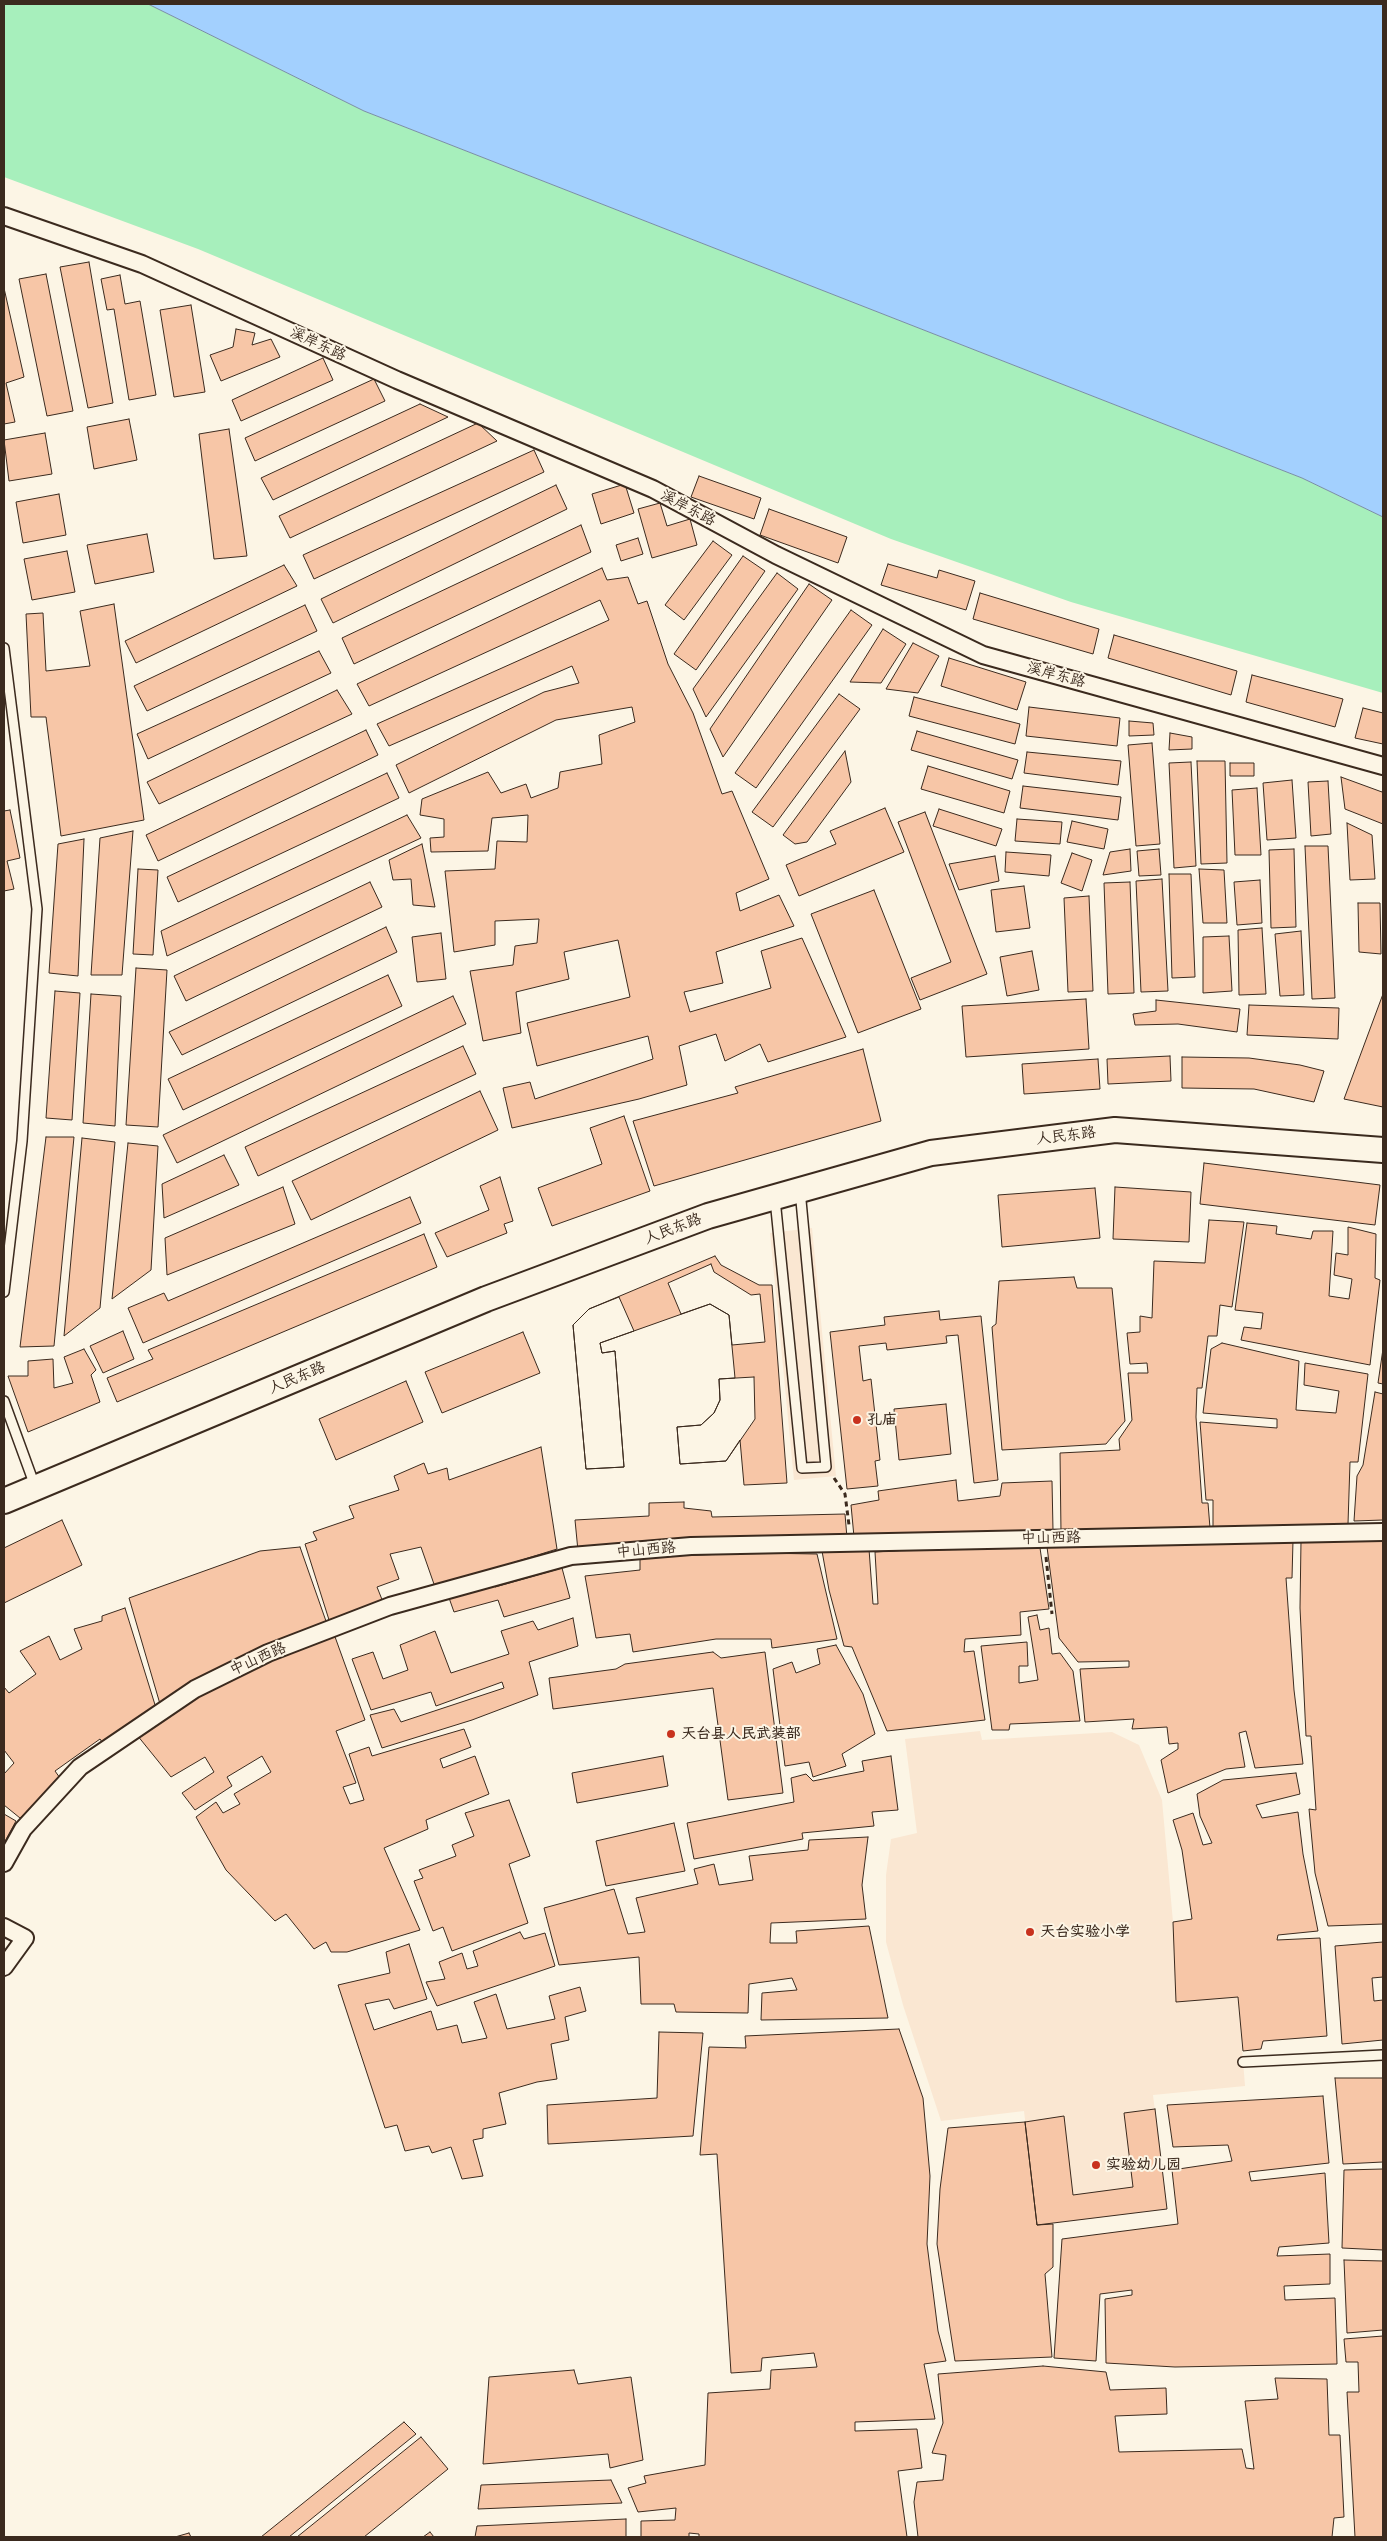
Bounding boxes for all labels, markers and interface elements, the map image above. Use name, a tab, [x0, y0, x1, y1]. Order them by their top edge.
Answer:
street label: 溪岸东路	[287, 323, 349, 365]
street label: 溪岸东路	[657, 486, 719, 530]
street label: 溪岸东路	[1025, 659, 1087, 691]
street label: 人民东路	[1035, 1123, 1097, 1149]
street label: 人民东路	[642, 1210, 704, 1248]
street label: 人民东路	[266, 1358, 328, 1398]
place label: 孔庙	[867, 1411, 897, 1429]
marker: 孔庙	[851, 1414, 863, 1426]
street label: 中山西路	[1021, 1528, 1081, 1548]
street label: 中山西路	[615, 1538, 677, 1562]
street label: 中山西路	[227, 1639, 289, 1679]
place label: 天台县人民武装部	[681, 1725, 801, 1743]
marker: 天台县人民武装部	[665, 1728, 677, 1740]
place label: 天台实验小学	[1040, 1923, 1130, 1941]
marker: 天台实验小学	[1024, 1926, 1036, 1938]
place label: 实验幼儿园	[1106, 2156, 1181, 2174]
marker: 实验幼儿园	[1090, 2159, 1102, 2171]

